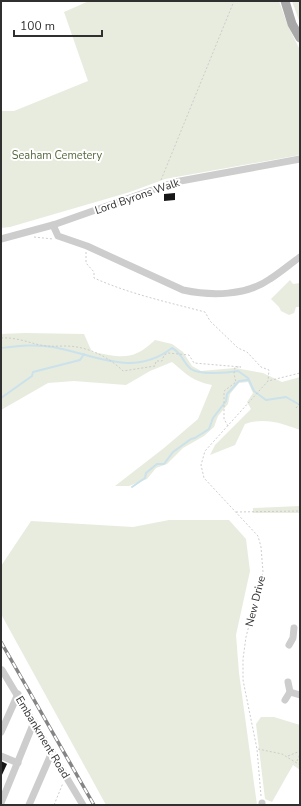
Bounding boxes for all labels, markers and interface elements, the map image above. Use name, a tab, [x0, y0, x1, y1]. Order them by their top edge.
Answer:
scale bar	[14, 12, 102, 38]
text: 100 m	[20, 18, 55, 34]
park label: Seaham Cemetery	[12, 148, 103, 163]
street label: Lord Byrons Walk	[93, 175, 182, 218]
street label: New Drive	[242, 574, 269, 628]
street label: Embankment Road	[12, 693, 73, 781]

